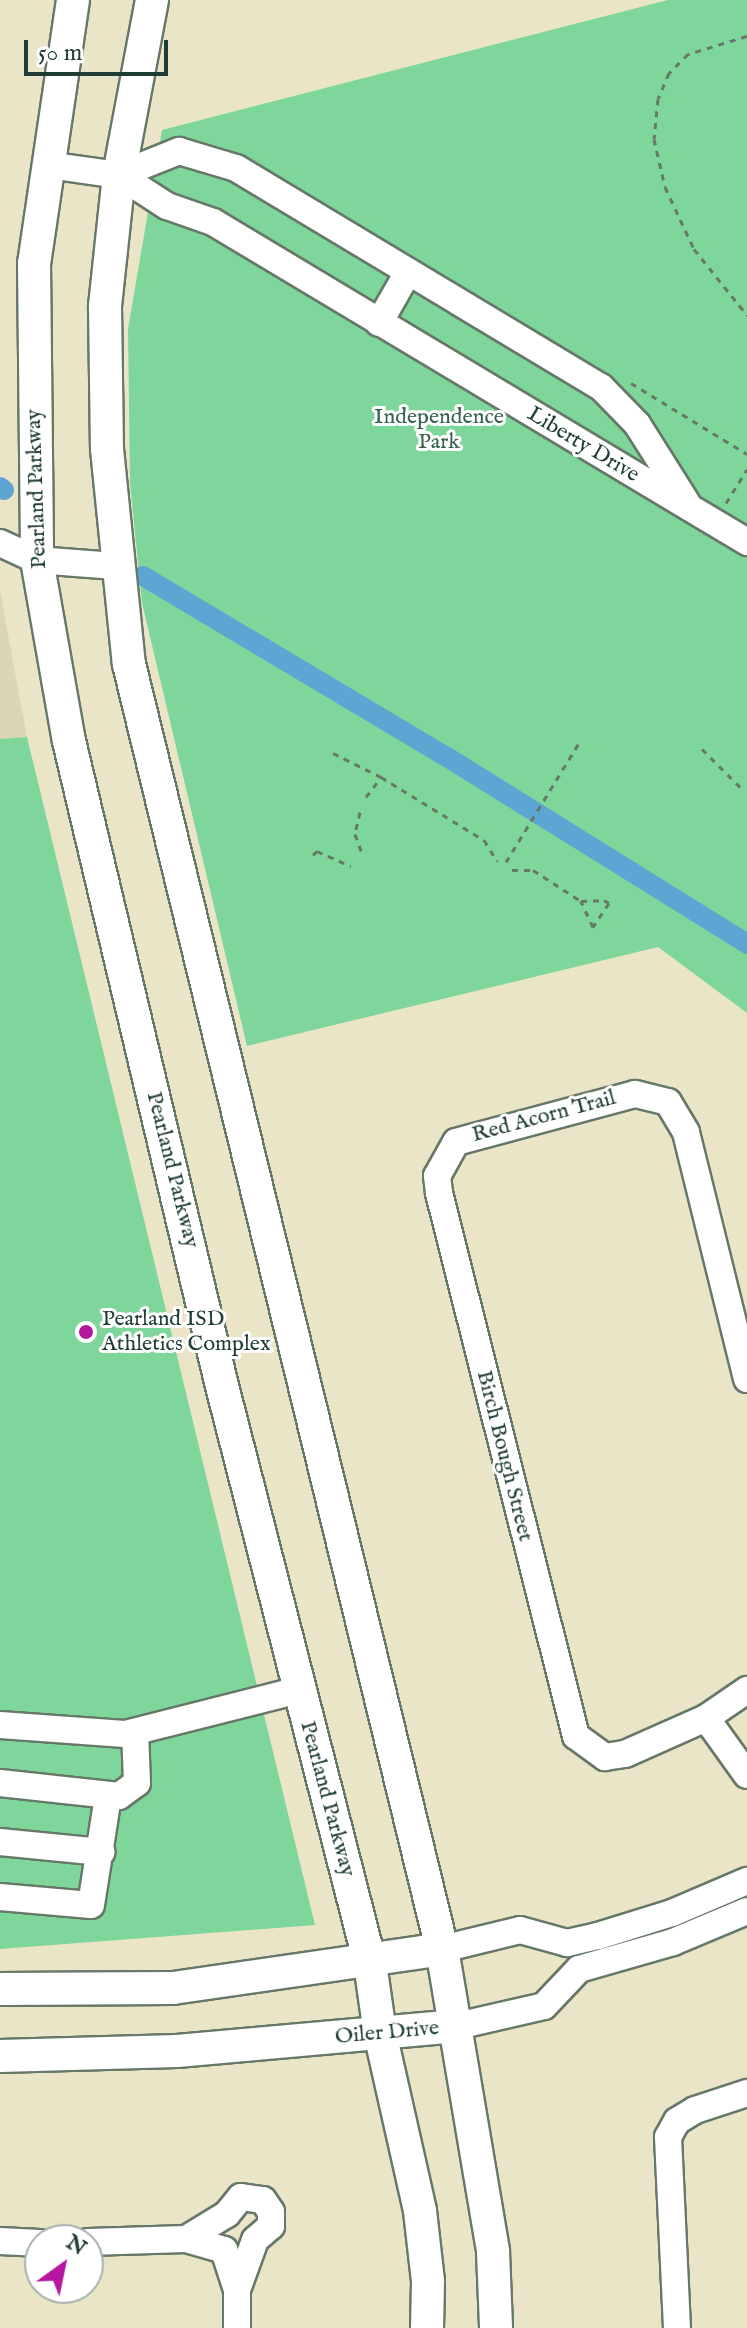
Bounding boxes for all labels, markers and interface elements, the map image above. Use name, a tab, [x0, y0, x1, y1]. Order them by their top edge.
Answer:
scale bar	[28, 24, 172, 74]
text: 50 m	[38, 38, 82, 69]
street label: Liberty Drive	[522, 401, 644, 489]
park label: Independence Park	[374, 404, 504, 456]
street label: Pearland Parkway	[21, 409, 53, 569]
street label: Red Acorn Trail	[469, 1085, 619, 1149]
street label: Pearland Parkway	[140, 1089, 204, 1251]
place label: Pearland ISD Athletics Complex	[102, 1306, 271, 1358]
marker: Pearland ISD Athletics Complex	[77, 1323, 95, 1341]
street label: Birch Bough Street	[470, 1368, 538, 1544]
street label: Pearland Parkway	[294, 1718, 360, 1880]
street label: Oiler Drive	[334, 2015, 440, 2051]
north arrow	[24, 2224, 104, 2304]
text: N	[60, 2229, 92, 2262]

